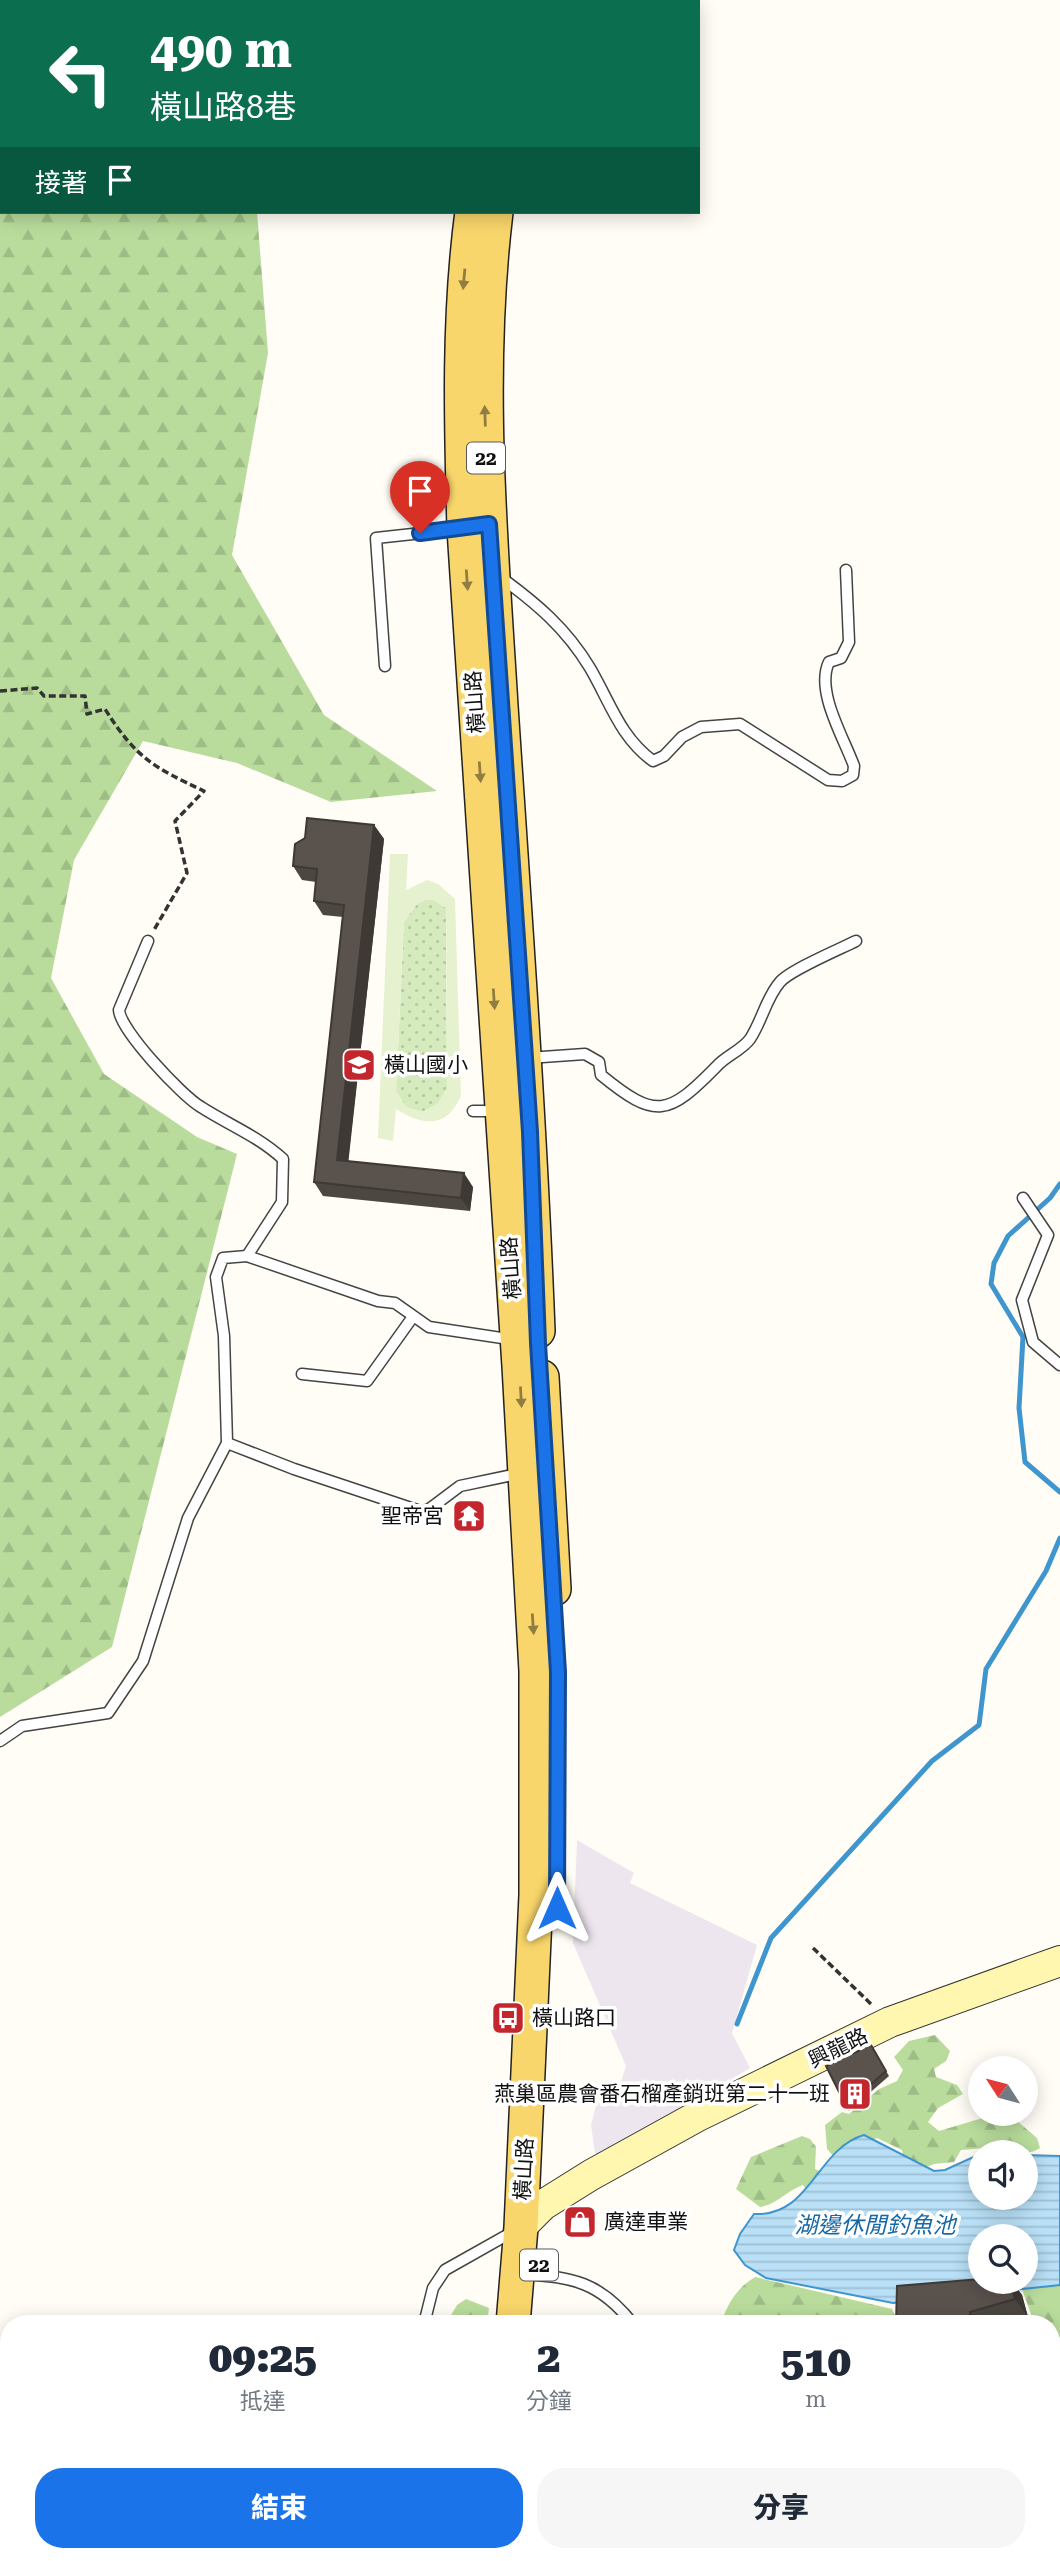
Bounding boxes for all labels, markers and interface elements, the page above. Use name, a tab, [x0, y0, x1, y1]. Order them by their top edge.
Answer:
text: 490 m	[150, 22, 292, 79]
icon: left	[35, 28, 126, 119]
text: 橫山路8巷	[150, 88, 296, 126]
icon: arrive	[101, 161, 139, 199]
text: 接著	[35, 168, 87, 198]
one-way arrow	[458, 269, 469, 291]
one-way arrow	[479, 404, 490, 426]
road number: 22	[467, 442, 505, 474]
pin	[390, 461, 450, 533]
icon: arrive	[401, 472, 439, 510]
one-way arrow	[462, 569, 473, 591]
street label: 橫山路	[461, 670, 489, 734]
one-way arrow	[475, 761, 486, 783]
one-way arrow	[489, 988, 500, 1010]
school or university icon: 橫山國小	[340, 1046, 378, 1084]
place label: 橫山國小	[384, 1053, 468, 1077]
street label: 橫山路	[497, 1236, 525, 1300]
one-way arrow	[515, 1386, 526, 1408]
temple icon: 聖帝宮	[450, 1497, 488, 1535]
place label: 聖帝宮	[381, 1504, 444, 1528]
one-way arrow	[528, 1613, 539, 1635]
position arrow	[520, 1871, 594, 1945]
bus stop icon: 橫山路口	[489, 1999, 527, 2037]
place label: 橫山路口	[532, 2006, 616, 2030]
street label: 興龍路	[804, 2023, 872, 2073]
north arrow	[968, 2056, 1038, 2126]
map controls	[968, 2056, 1038, 2294]
building icon: 燕巢區農會番石榴產銷班第二十一班	[836, 2075, 874, 2113]
place label: 燕巢區農會番石榴產銷班第二十一班	[494, 2082, 830, 2106]
street label: 橫山路	[510, 2137, 538, 2201]
button: sound	[968, 2140, 1038, 2210]
shop icon: 廣達車業	[561, 2203, 599, 2241]
place label: 廣達車業	[604, 2210, 688, 2234]
water label: 湖邊休閒釣魚池	[795, 2212, 958, 2239]
button: search	[968, 2224, 1038, 2294]
road number: 22	[520, 2250, 558, 2280]
text: 09:25	[209, 2333, 317, 2382]
text: 2	[537, 2333, 560, 2382]
text: 510	[781, 2337, 851, 2386]
text: m	[805, 2386, 826, 2413]
text: 抵達	[240, 2388, 286, 2415]
text: 分鐘	[526, 2388, 572, 2415]
button: 結束	[35, 2468, 523, 2548]
button: 分享	[537, 2468, 1025, 2548]

